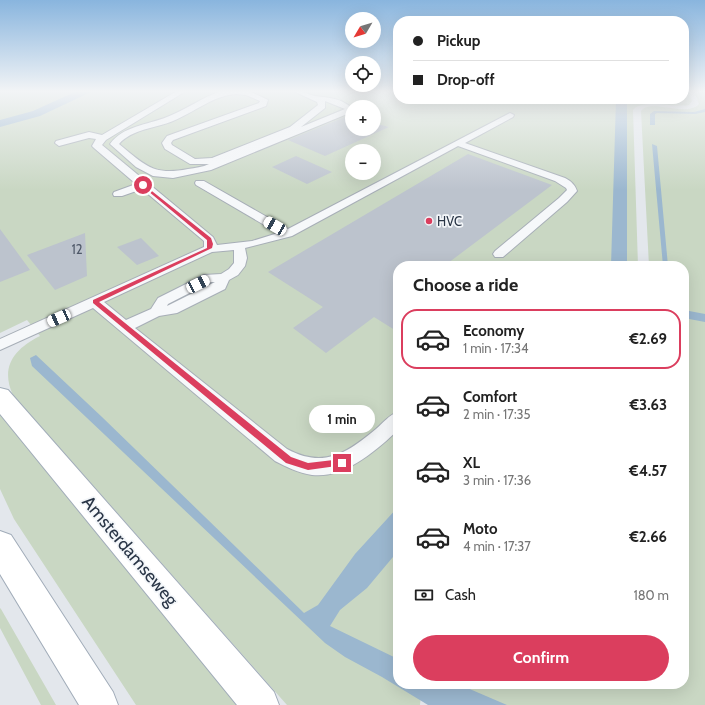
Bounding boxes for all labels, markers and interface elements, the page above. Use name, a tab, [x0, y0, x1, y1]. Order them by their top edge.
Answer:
north arrow	[345, 12, 381, 48]
map controls	[345, 12, 381, 180]
text: Pickup	[437, 32, 480, 50]
button: locate	[345, 56, 381, 92]
text: Drop-off	[437, 71, 495, 89]
button: +	[345, 100, 381, 136]
button: −	[345, 144, 381, 180]
route start	[134, 176, 152, 194]
place label: HVC	[437, 213, 462, 229]
car	[262, 215, 288, 237]
marker: HVC	[424, 216, 434, 226]
house number: 12	[71, 241, 83, 257]
car	[185, 273, 211, 295]
text: Choose a ride	[413, 274, 518, 296]
car	[46, 308, 72, 328]
icon: car	[415, 321, 451, 357]
text: Economy	[463, 322, 524, 340]
text: €2.69	[629, 330, 667, 348]
text: 1 min · 17:34	[463, 340, 529, 356]
icon: car	[415, 387, 451, 423]
text: Comfort	[463, 388, 517, 406]
text: €3.63	[629, 396, 667, 414]
callout: 1 min	[309, 405, 375, 433]
text: 2 min · 17:35	[463, 406, 531, 422]
text: 1 min	[327, 411, 357, 427]
icon: car	[415, 453, 451, 489]
route end	[333, 454, 351, 472]
text: XL	[463, 454, 480, 472]
text: €4.57	[629, 462, 667, 480]
text: 3 min · 17:36	[463, 472, 531, 488]
street label: Amsterdamseweg	[77, 491, 183, 611]
icon: car	[415, 519, 451, 555]
text: Moto	[463, 520, 497, 538]
text: €2.66	[629, 528, 667, 546]
text: 4 min · 17:37	[463, 538, 531, 554]
icon: cash	[413, 584, 435, 606]
text: Cash	[445, 586, 476, 604]
text: 180 m	[633, 587, 669, 603]
button: Confirm	[413, 635, 669, 681]

